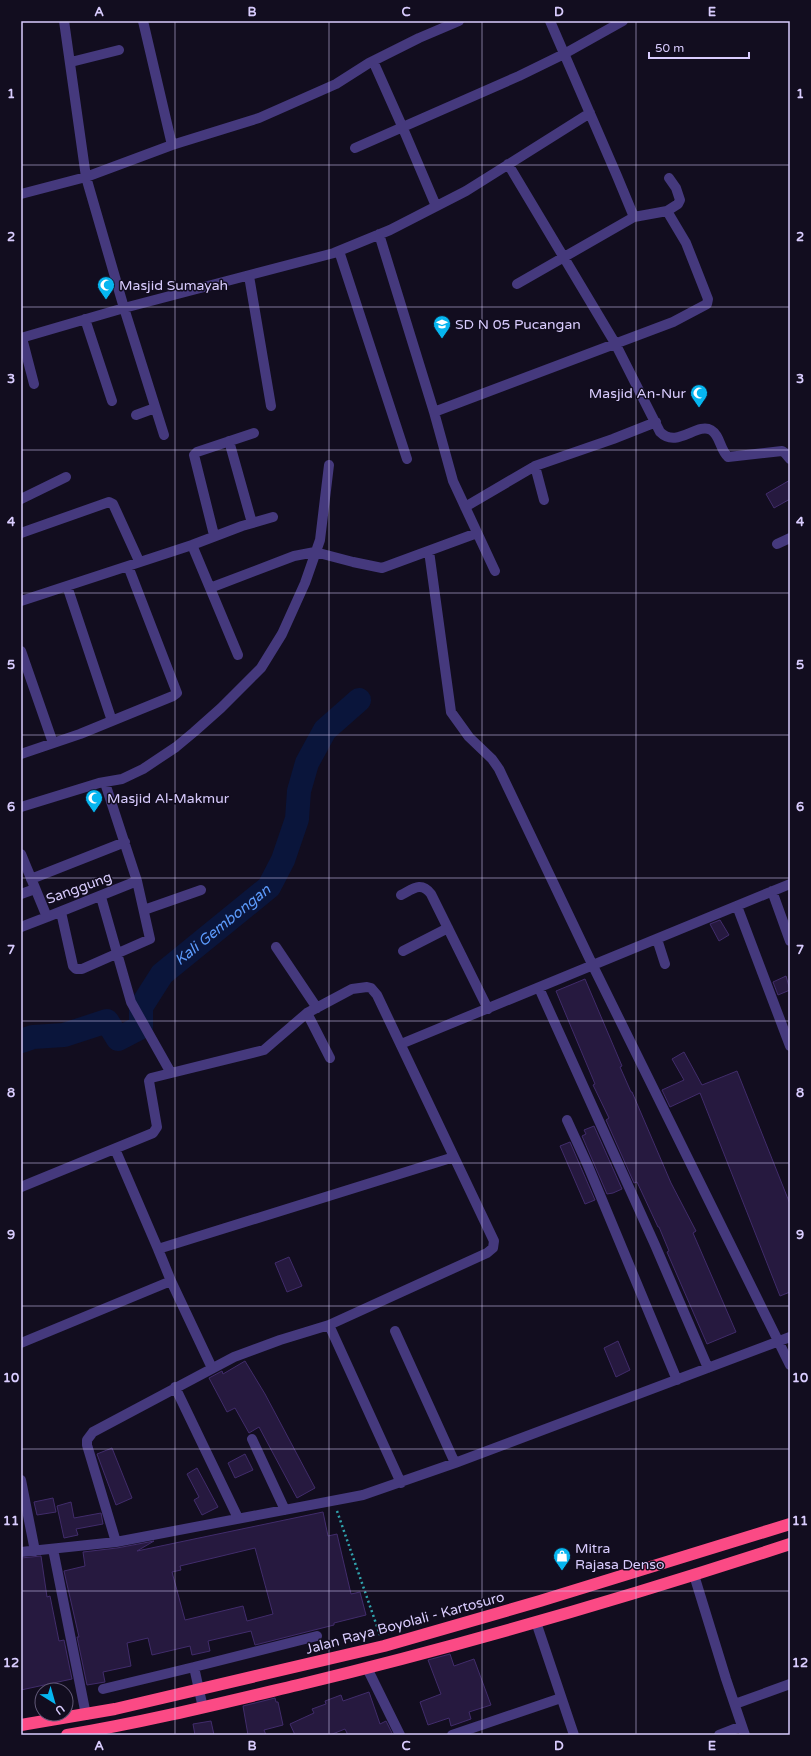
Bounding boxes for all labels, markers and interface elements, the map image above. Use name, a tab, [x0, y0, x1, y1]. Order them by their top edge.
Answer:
text: A	[94, 4, 104, 20]
text: B	[247, 4, 257, 20]
text: C	[401, 4, 411, 20]
text: D	[554, 4, 564, 20]
text: E	[708, 4, 716, 20]
scale bar	[649, 34, 749, 60]
text: 50 m	[655, 41, 684, 55]
text: 1	[7, 86, 15, 102]
text: 1	[796, 86, 804, 102]
text: 2	[7, 229, 15, 245]
text: 2	[796, 229, 804, 245]
mosque icon: Masjid Sumayah	[96, 275, 116, 300]
place label: Masjid Sumayah	[119, 277, 228, 294]
school or university icon: SD N 05 Pucangan	[432, 314, 452, 339]
place label: SD N 05 Pucangan	[455, 316, 581, 333]
text: 3	[7, 371, 15, 387]
text: 3	[796, 371, 804, 387]
mosque icon: Masjid An-Nur	[689, 383, 709, 408]
place label: Masjid An-Nur	[589, 385, 687, 402]
text: 4	[7, 514, 16, 530]
text: 4	[796, 514, 805, 530]
text: 5	[7, 657, 15, 673]
text: 5	[796, 657, 804, 673]
mosque icon: Masjid Al-Makmur	[84, 788, 104, 813]
place label: Masjid Al-Makmur	[107, 790, 230, 807]
text: 6	[7, 799, 15, 815]
text: 6	[796, 799, 804, 815]
street label: Sanggung	[44, 868, 114, 908]
water label: Kali Gembongan	[171, 880, 275, 969]
text: 7	[7, 942, 15, 958]
text: 7	[796, 942, 804, 958]
text: 8	[7, 1085, 15, 1101]
text: 8	[796, 1085, 804, 1101]
text: 9	[7, 1227, 15, 1243]
text: 9	[796, 1227, 804, 1243]
text: 10	[3, 1370, 19, 1386]
text: 10	[792, 1370, 808, 1386]
text: 11	[3, 1513, 19, 1529]
text: 11	[792, 1513, 808, 1529]
place label: Mitra Rajasa Denso	[575, 1540, 664, 1573]
shop icon: Mitra Rajasa Denso	[552, 1546, 572, 1571]
street label: Jalan Raya Boyolali - Kartosuro	[304, 1588, 506, 1658]
text: 12	[3, 1655, 19, 1671]
text: 12	[792, 1655, 808, 1671]
north arrow	[34, 1682, 74, 1722]
text: U	[52, 1702, 67, 1717]
text: A	[94, 1738, 104, 1754]
text: B	[247, 1738, 257, 1754]
text: C	[401, 1738, 411, 1754]
text: D	[554, 1738, 564, 1754]
text: E	[708, 1738, 716, 1754]

